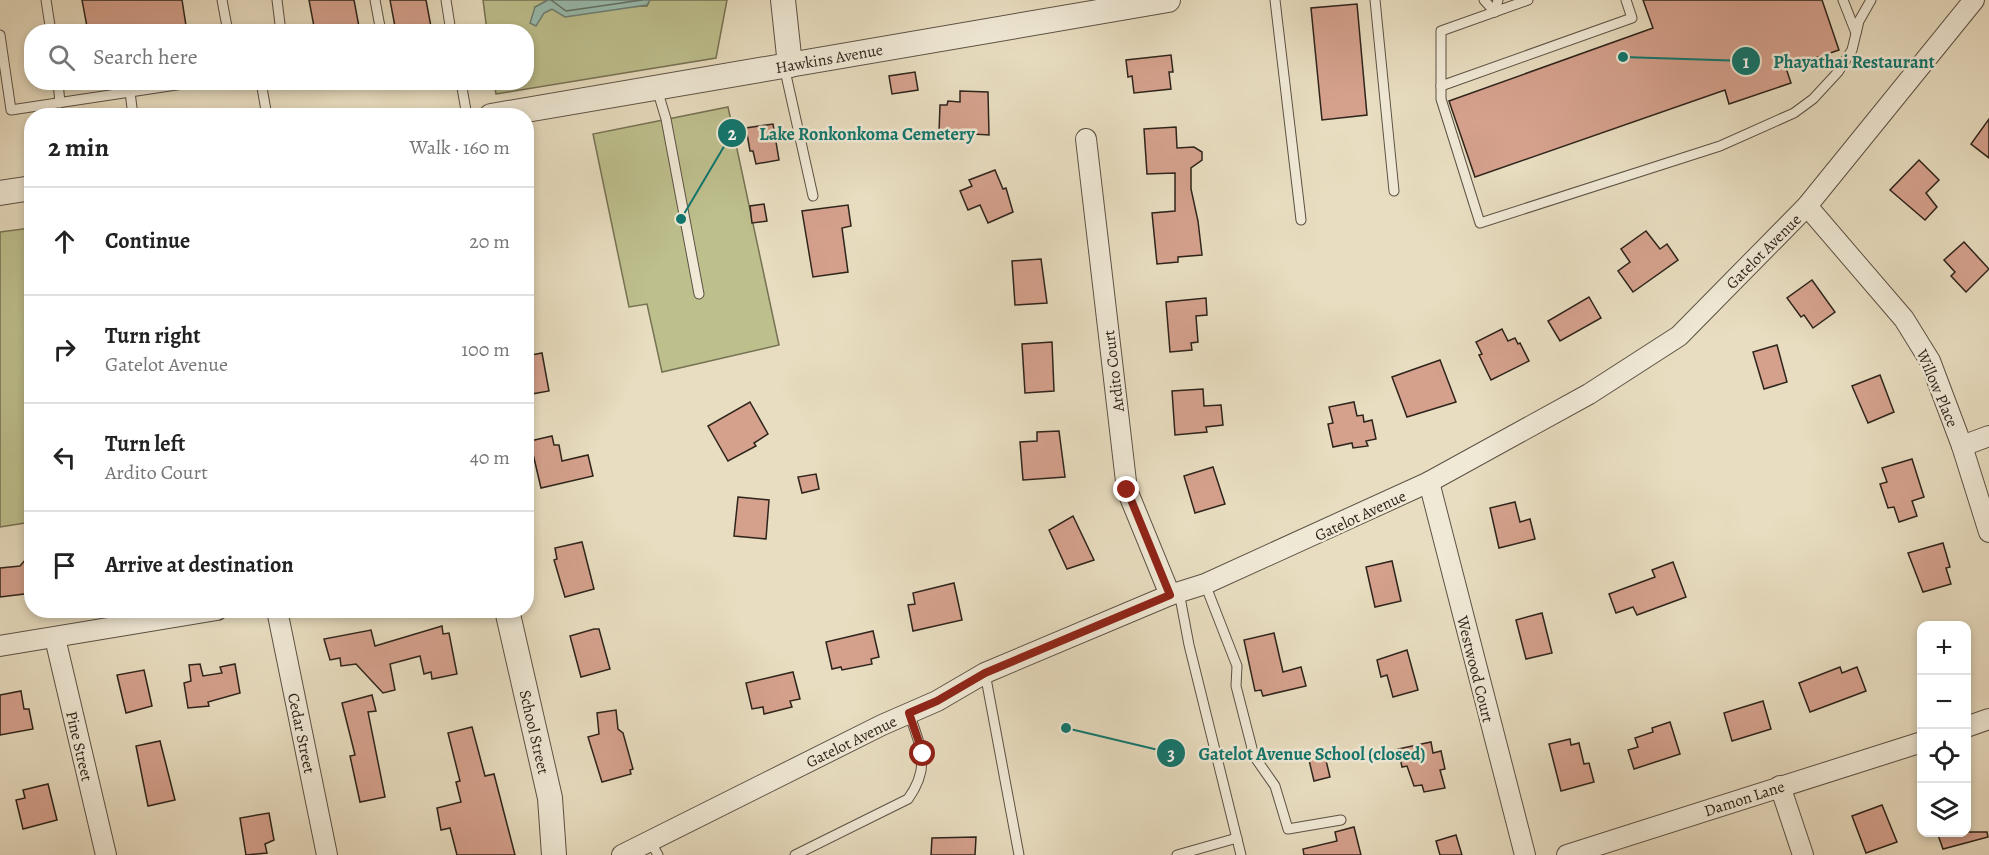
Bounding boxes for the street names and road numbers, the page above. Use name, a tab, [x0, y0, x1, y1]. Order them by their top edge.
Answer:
street label: Hawkins Avenue	[774, 39, 885, 79]
street label: Gatelot Avenue	[1721, 209, 1806, 294]
street label: Ardito Court	[1098, 329, 1130, 414]
street label: Willow Place	[1910, 345, 1963, 431]
street label: Gatelot Avenue	[1311, 485, 1410, 547]
street label: Westwood Court	[1451, 613, 1499, 725]
street label: School Street	[514, 688, 554, 777]
street label: Cedar Street	[282, 691, 320, 775]
street label: Pine Street	[60, 709, 98, 784]
street label: Gatelot Avenue	[802, 710, 900, 773]
street label: Damon Lane	[1701, 776, 1787, 822]

